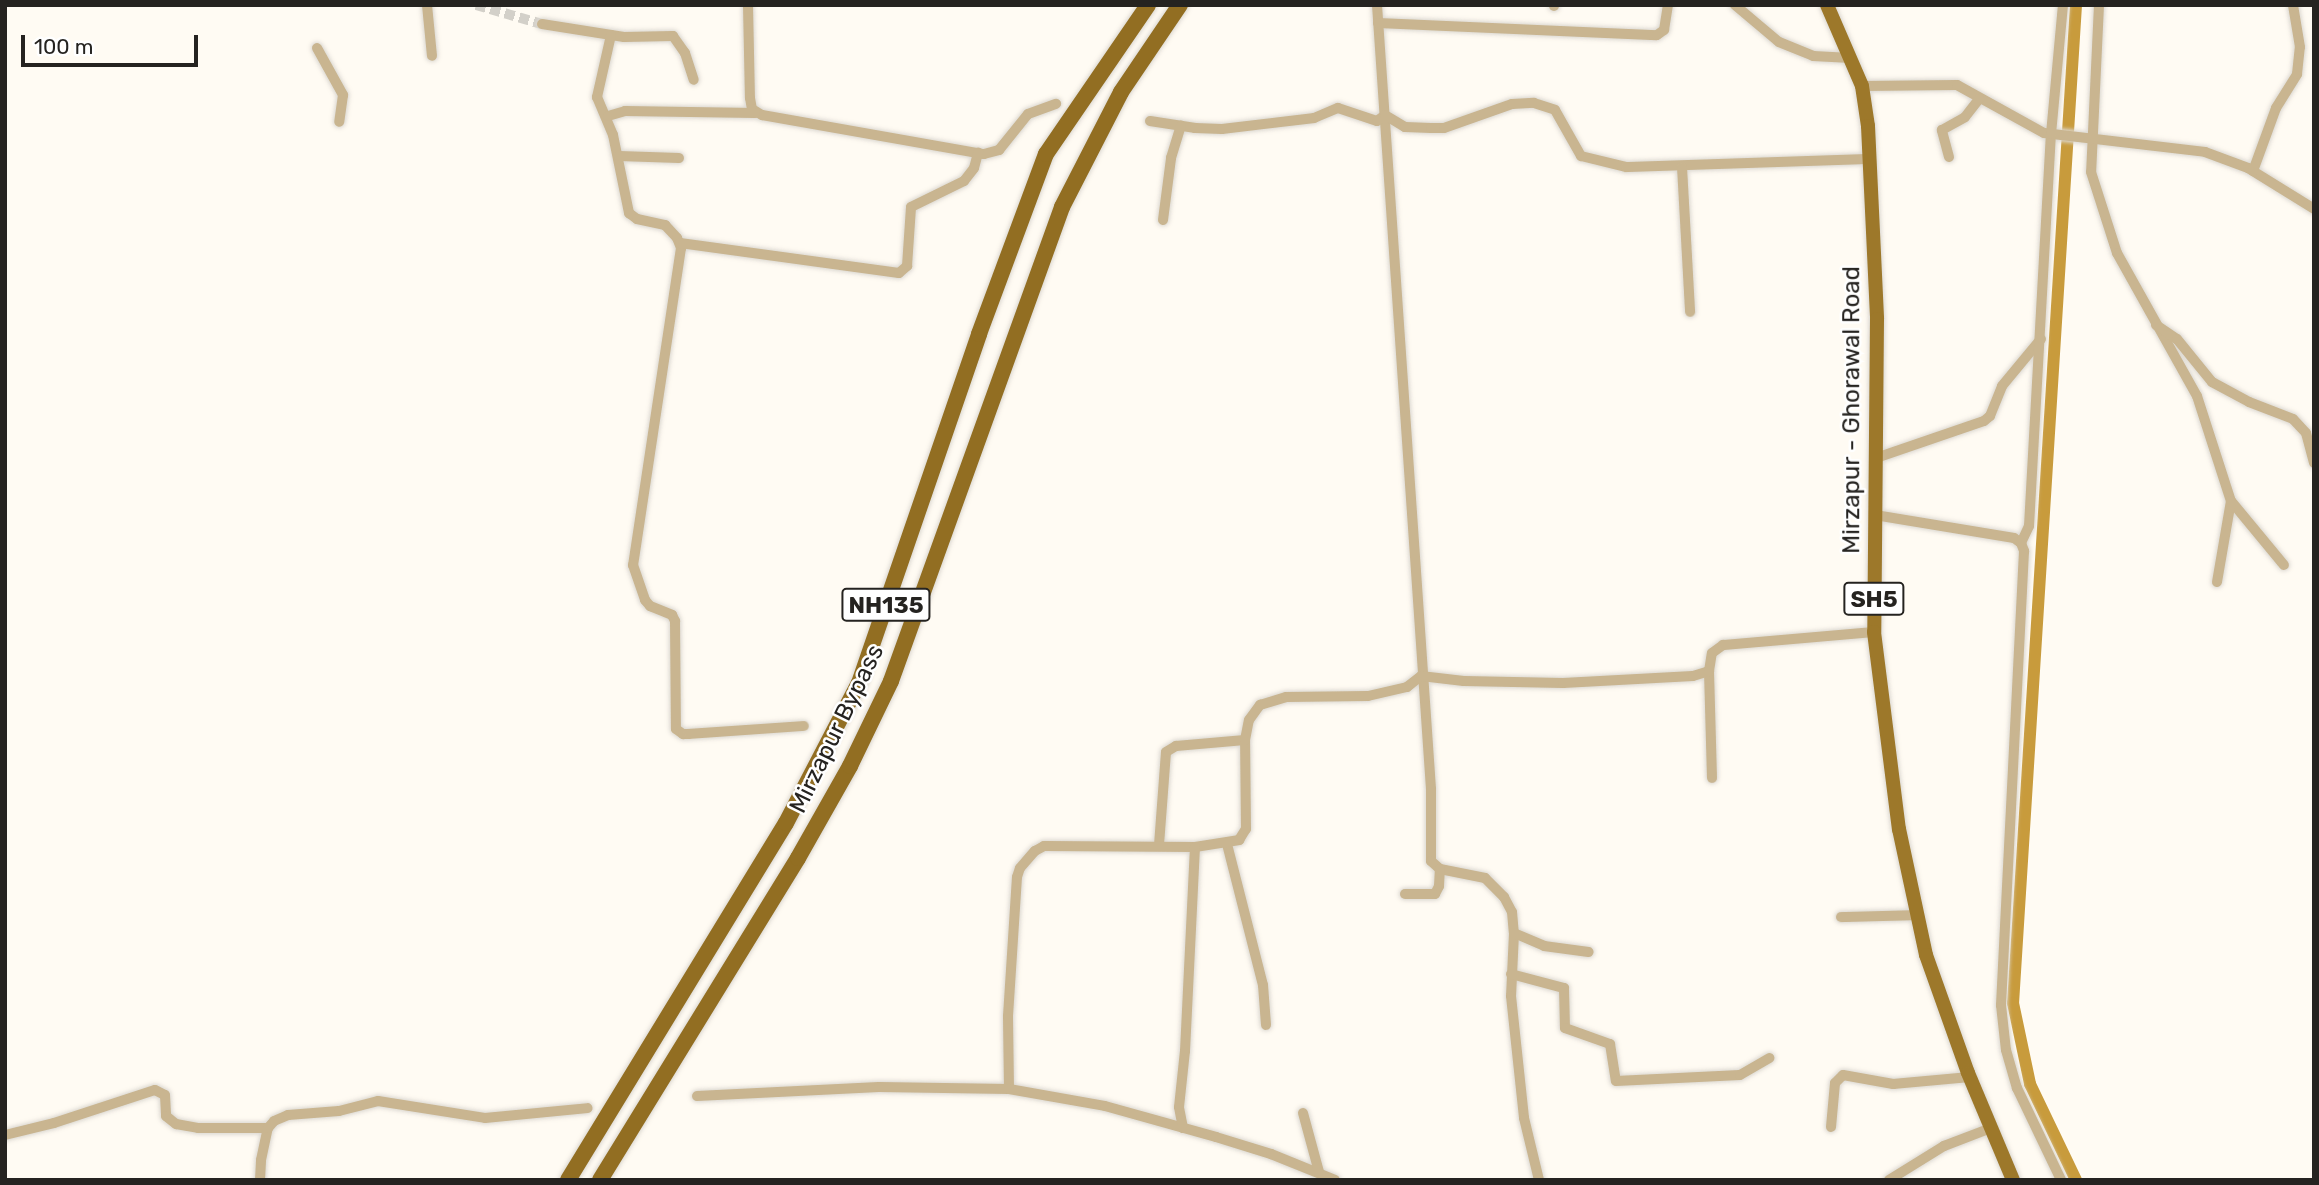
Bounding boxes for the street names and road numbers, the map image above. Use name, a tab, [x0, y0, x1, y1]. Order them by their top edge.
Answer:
street label: Mirzapur - Ghorawal Road	[1838, 266, 1866, 554]
road number: SH5	[1842, 580, 1906, 618]
road number: NH135	[840, 586, 931, 624]
street label: Mirzapur Bypass	[784, 640, 890, 818]

